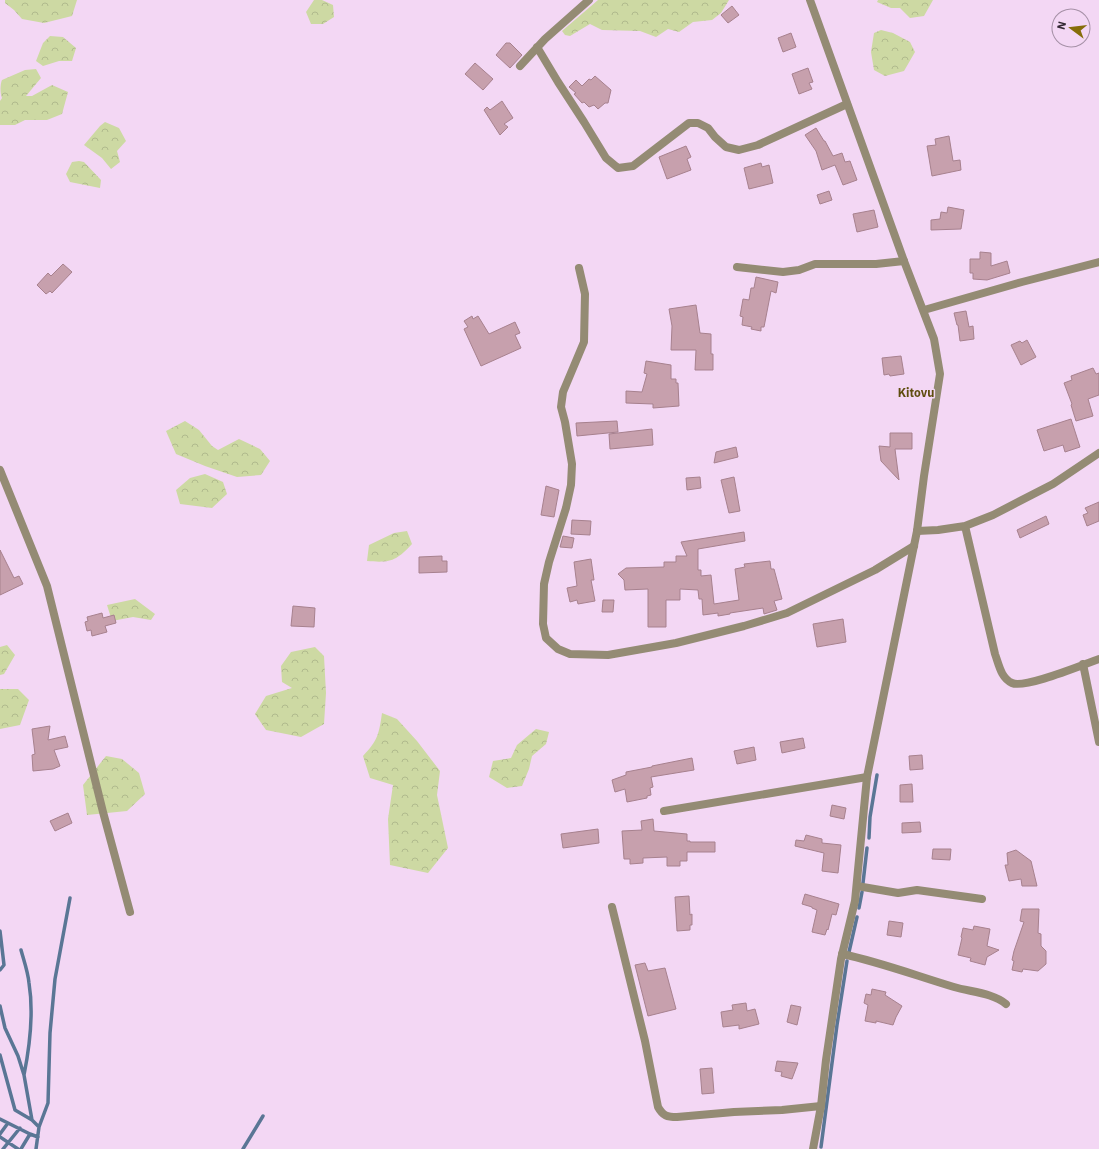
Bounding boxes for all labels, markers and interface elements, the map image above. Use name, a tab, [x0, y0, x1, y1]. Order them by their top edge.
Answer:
north arrow	[1051, 8, 1091, 48]
text: N	[1054, 20, 1069, 31]
district label: Kitovu	[898, 385, 934, 400]

